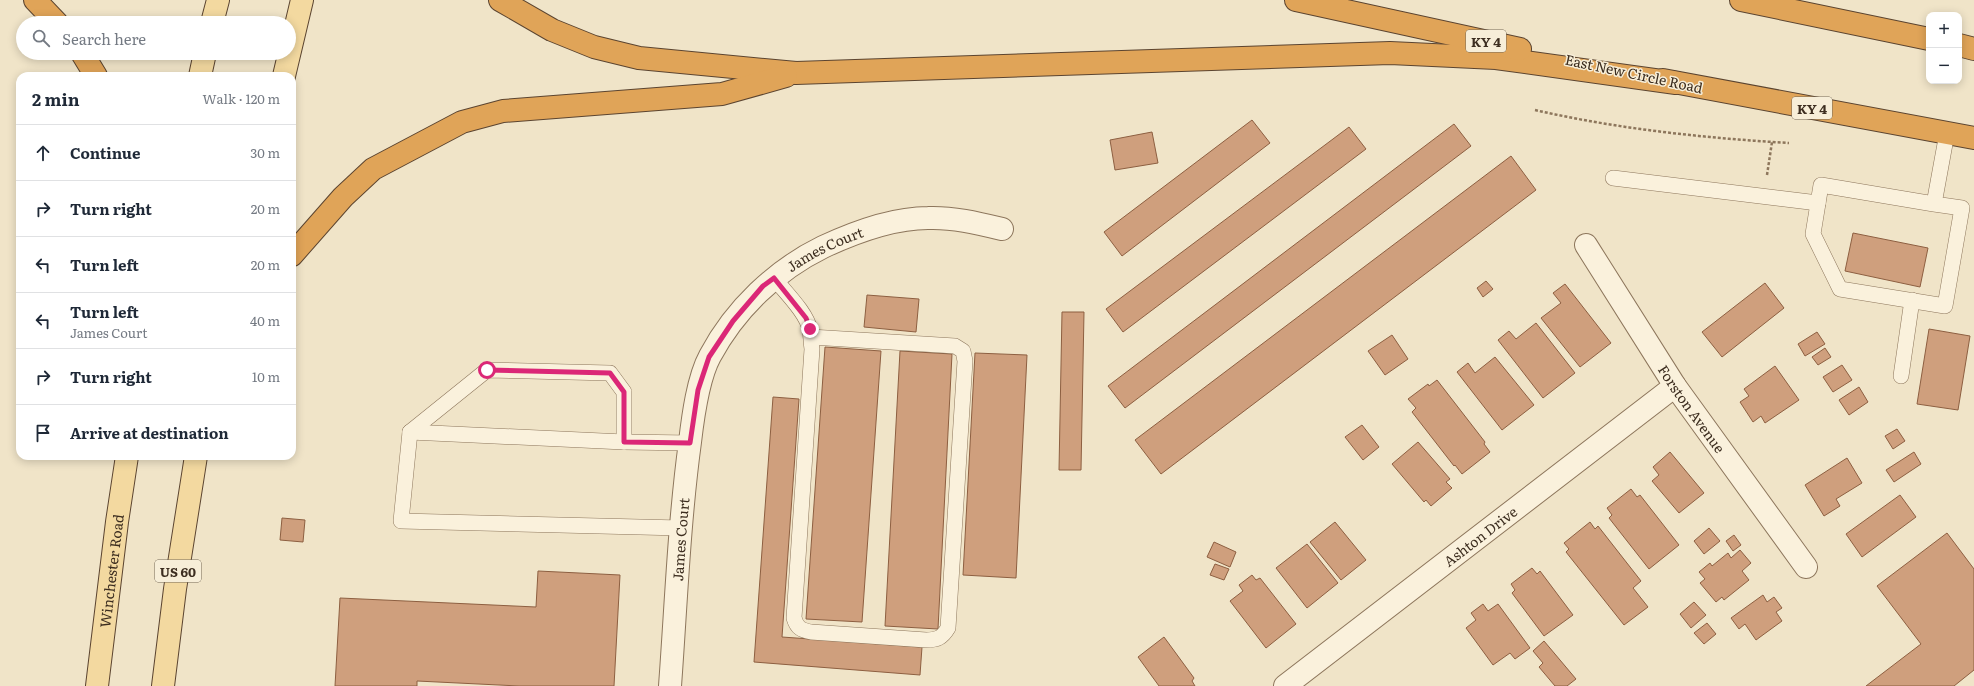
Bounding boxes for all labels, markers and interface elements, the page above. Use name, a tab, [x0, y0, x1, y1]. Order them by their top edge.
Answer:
map controls	[1926, 12, 1962, 84]
button: +	[1926, 12, 1962, 48]
search box	[16, 16, 296, 60]
icon: search	[30, 27, 52, 49]
text: Search here	[62, 27, 146, 50]
road number: KY 4	[1466, 30, 1506, 52]
button: −	[1926, 48, 1962, 84]
street label: East New Circle Road	[1563, 49, 1705, 97]
text: 2 min	[32, 86, 80, 111]
text: Walk · 120 m	[203, 89, 280, 108]
road number: KY 4	[1792, 97, 1832, 119]
text: Continue	[70, 141, 140, 164]
icon: ahead	[32, 142, 54, 164]
text: 30 m	[250, 143, 280, 162]
text: Turn right	[70, 197, 152, 220]
icon: right	[32, 198, 54, 220]
text: 20 m	[251, 199, 280, 218]
street label: James Court	[782, 221, 866, 276]
text: Turn left	[70, 253, 139, 276]
icon: left	[32, 254, 54, 276]
text: 20 m	[251, 255, 280, 274]
text: Turn left	[70, 300, 139, 323]
icon: left	[32, 310, 54, 332]
text: 40 m	[250, 311, 280, 330]
route end	[801, 320, 819, 338]
text: James Court	[70, 323, 147, 342]
route start	[478, 361, 496, 379]
street label: Forston Avenue	[1654, 361, 1730, 457]
text: Turn right	[70, 365, 152, 388]
icon: right	[32, 366, 54, 388]
text: 10 m	[252, 367, 280, 386]
text: Arrive at destination	[70, 421, 229, 444]
icon: arrive	[32, 422, 54, 444]
street label: James Court	[667, 496, 694, 582]
street label: Ashton Drive	[1439, 501, 1521, 571]
street label: Winchester Road	[94, 512, 128, 629]
road number: US 60	[155, 560, 201, 582]

